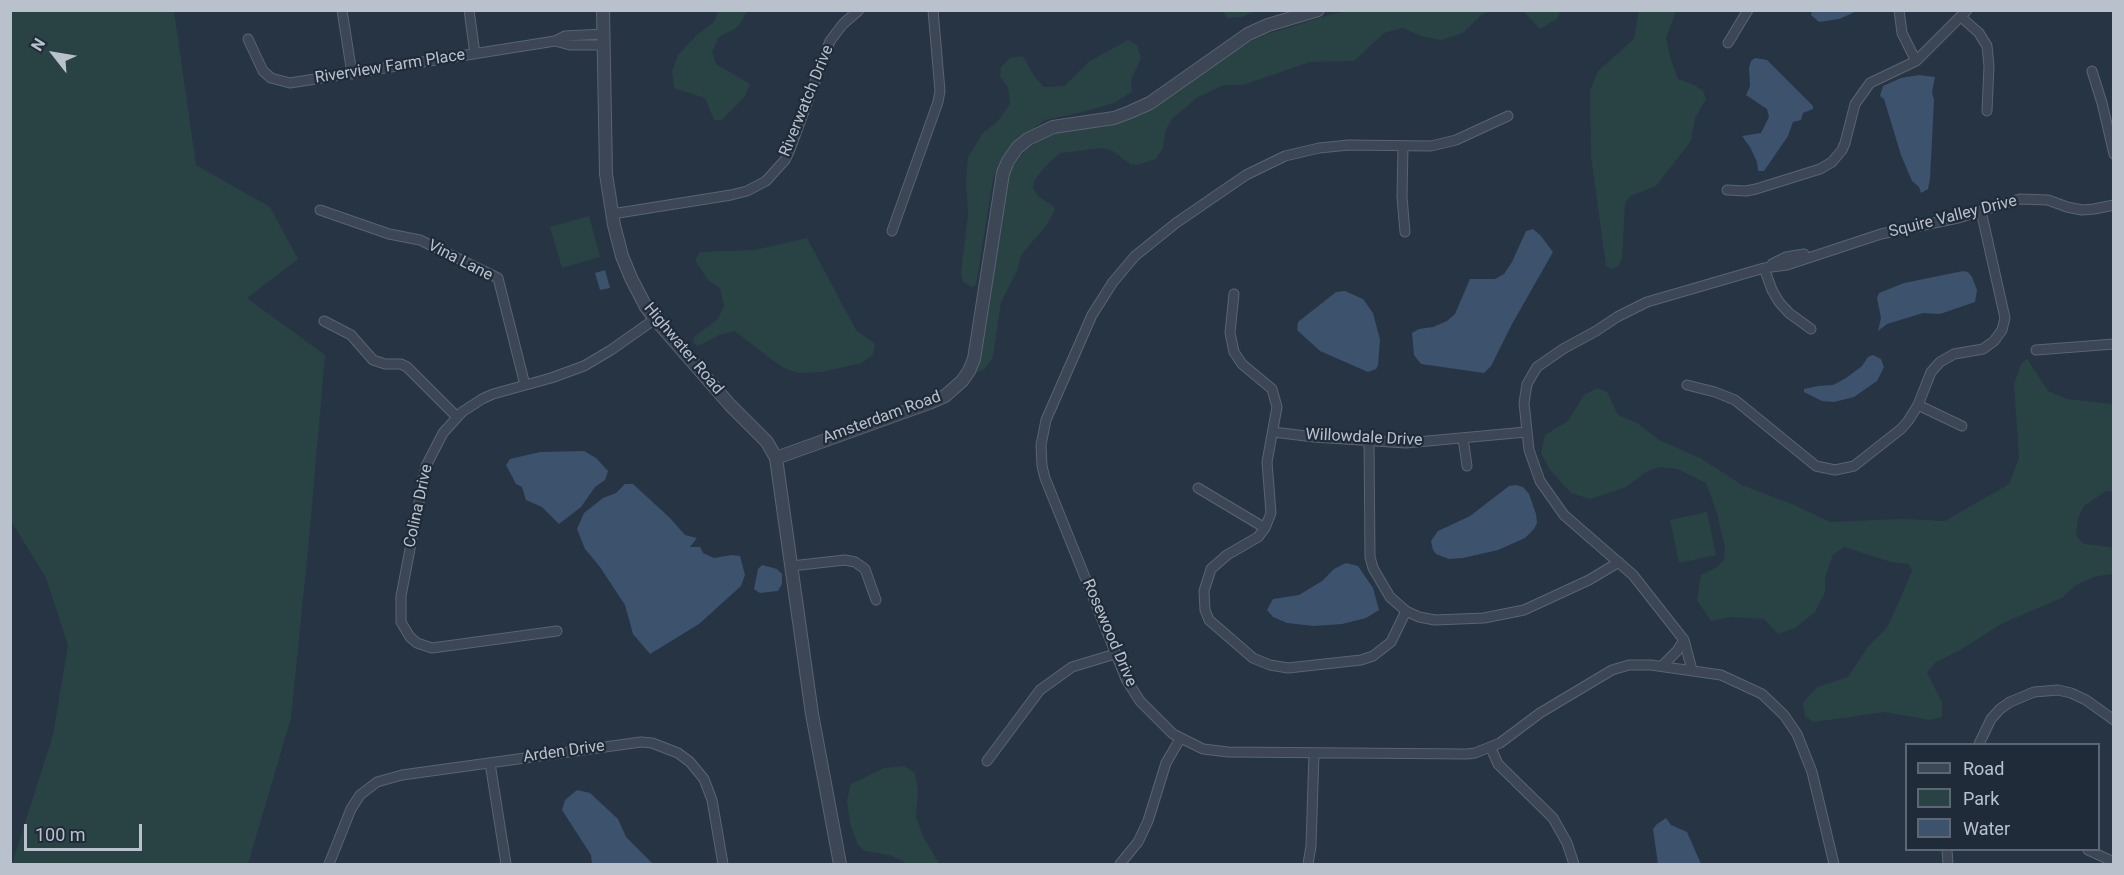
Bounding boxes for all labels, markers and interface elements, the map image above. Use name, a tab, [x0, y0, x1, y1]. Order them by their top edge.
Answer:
north arrow	[24, 24, 84, 84]
text: N	[27, 35, 49, 54]
street label: Riverwatch Drive	[776, 42, 838, 160]
street label: Riverview Farm Place	[314, 46, 466, 88]
street label: Squire Valley Drive	[1887, 192, 2019, 242]
street label: Vina Lane	[424, 237, 496, 285]
street label: Highwater Road	[639, 299, 727, 399]
street label: Amsterdam Road	[820, 388, 944, 448]
street label: Willowdale Drive	[1305, 425, 1423, 451]
street label: Colina Drive	[401, 463, 437, 549]
street label: Rosewood Drive	[1078, 576, 1140, 690]
street label: Arden Drive	[522, 737, 606, 767]
legend	[1905, 743, 2100, 851]
text: Road	[1963, 758, 2004, 779]
text: Park	[1963, 788, 1999, 809]
scale bar	[27, 812, 146, 850]
text: Water	[1963, 818, 2010, 839]
text: 100 m	[35, 824, 86, 845]

